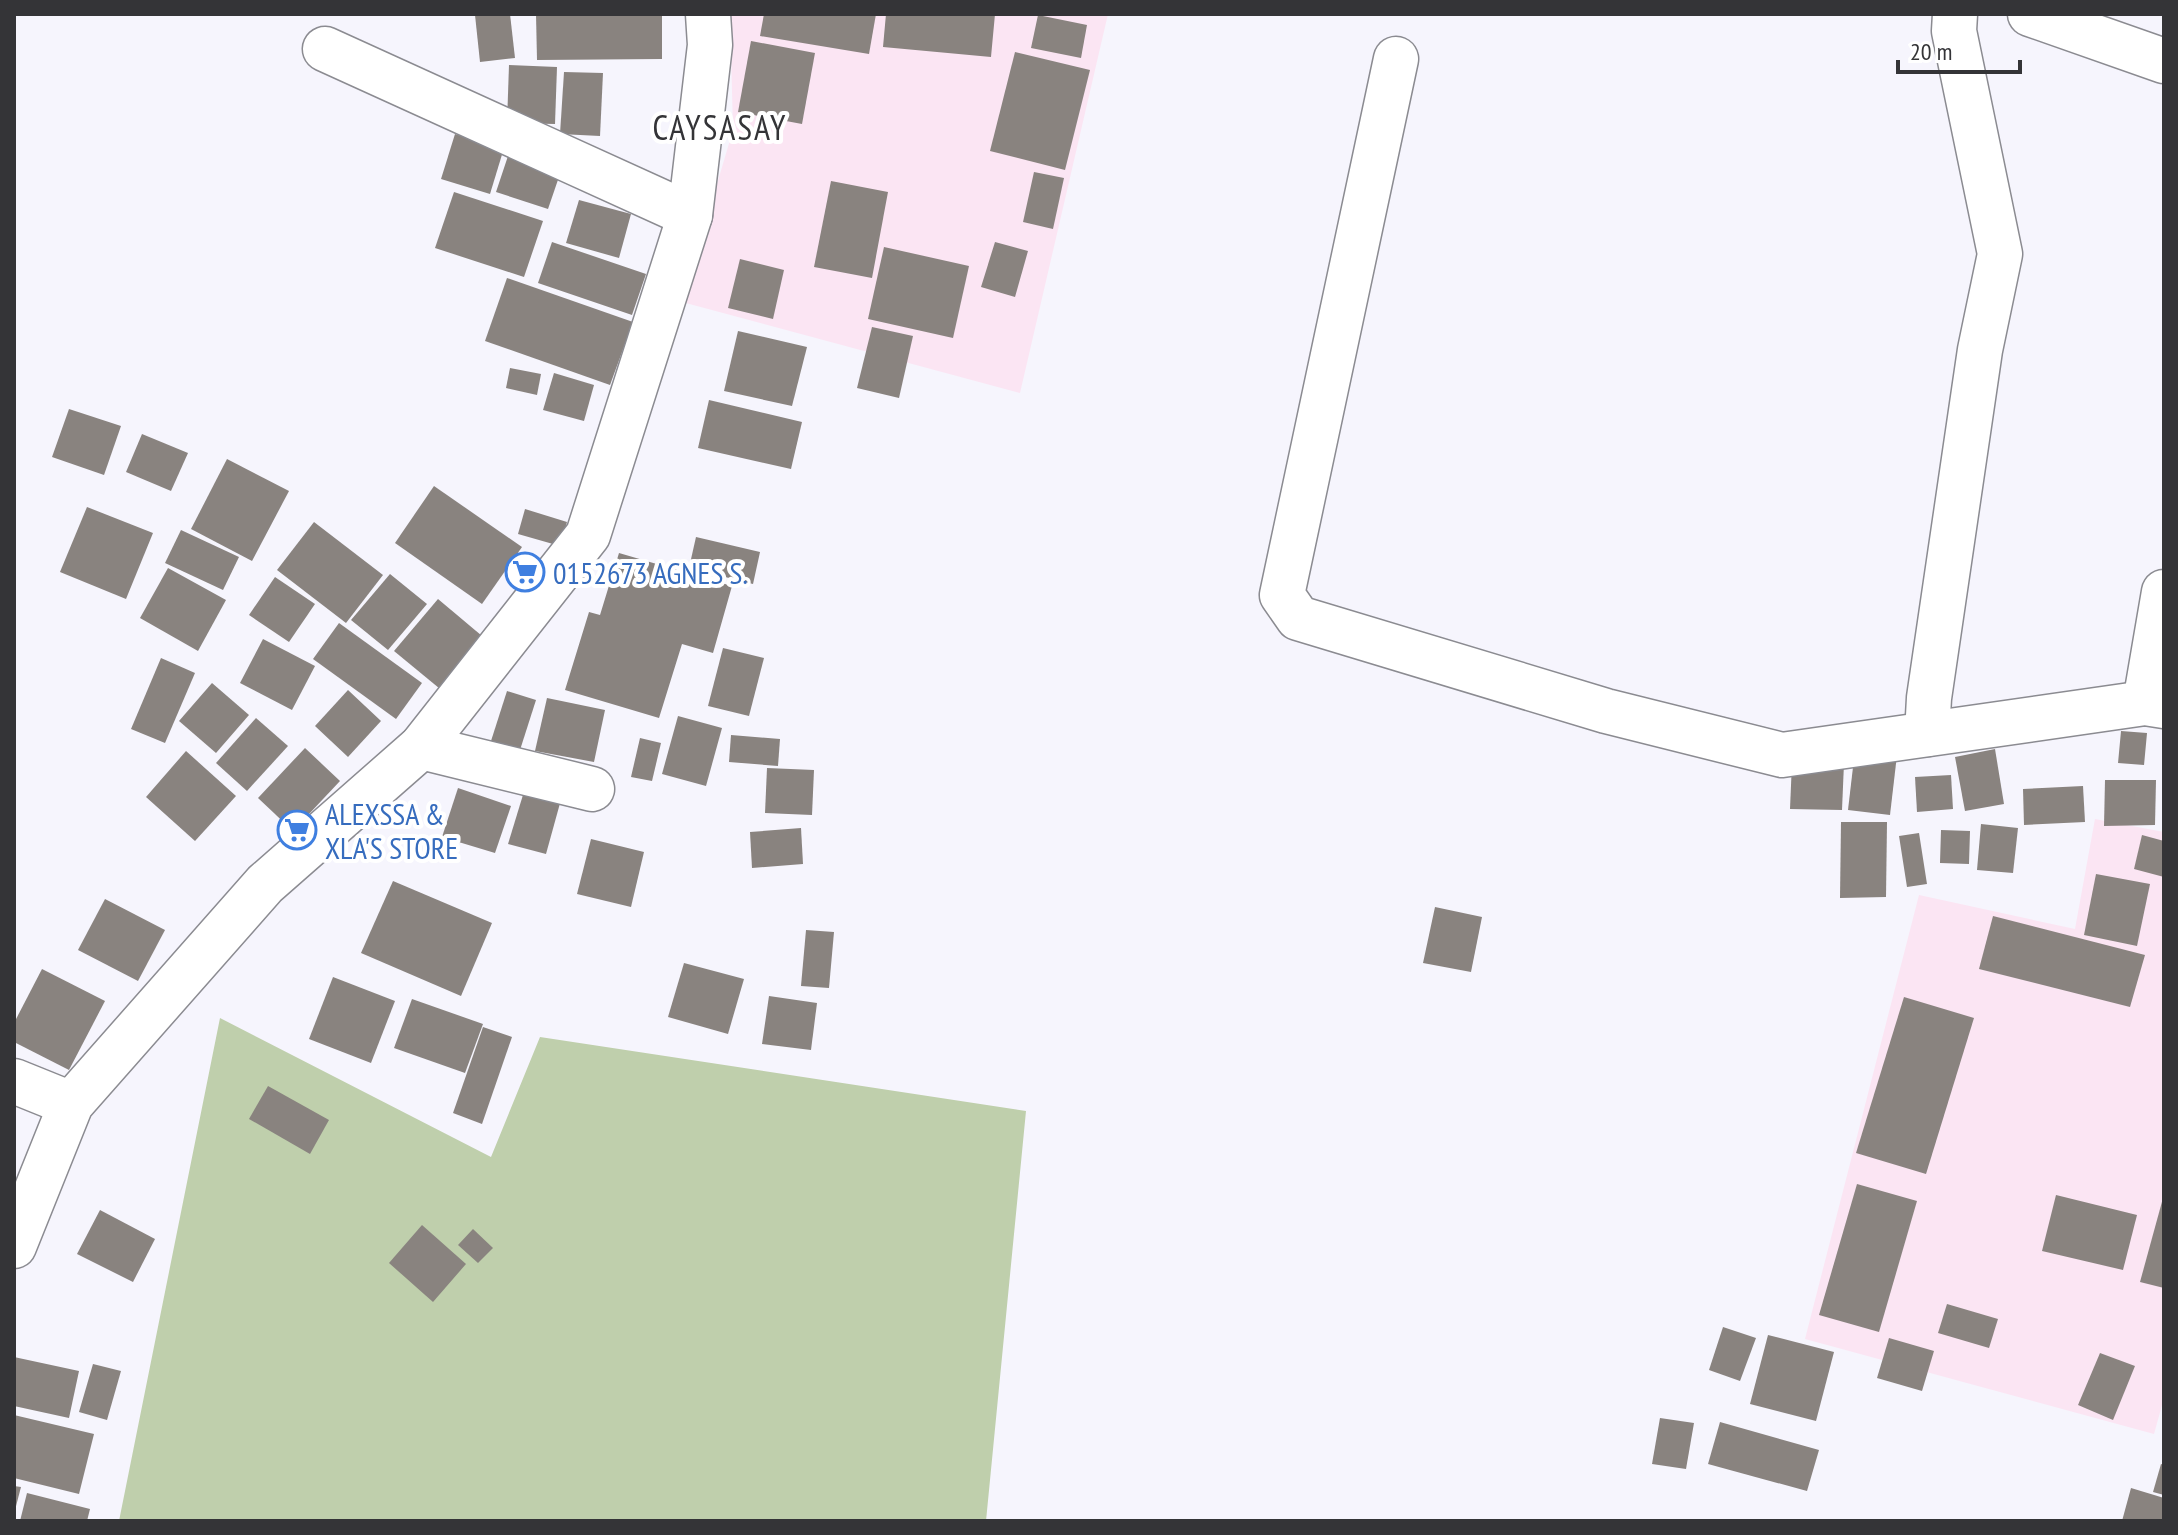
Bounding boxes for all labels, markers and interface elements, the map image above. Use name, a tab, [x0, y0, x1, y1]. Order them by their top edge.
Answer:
scale bar	[1898, 24, 2020, 74]
text: 20 m	[1910, 36, 1952, 67]
district label: CAYSASAY	[652, 105, 788, 149]
supermarket icon: 0152673 AGNES S.	[504, 551, 546, 593]
place label: 0152673 AGNES S.	[553, 553, 748, 592]
place label: ALEXSSA & XLA'S STORE	[325, 794, 458, 867]
supermarket icon: ALEXSSA & XLA'S STORE	[276, 809, 318, 851]

